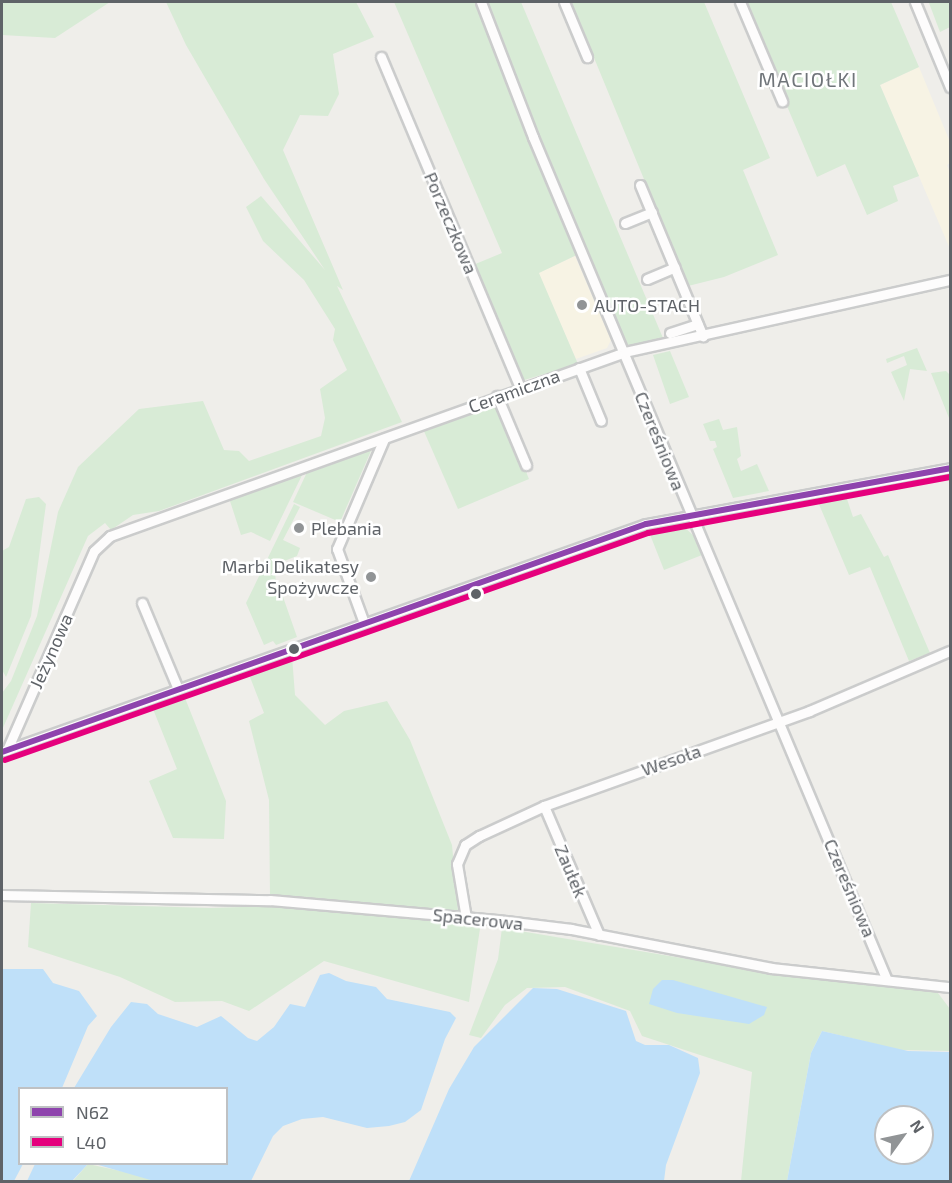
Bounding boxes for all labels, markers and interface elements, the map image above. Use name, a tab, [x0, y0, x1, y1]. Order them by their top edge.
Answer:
district label: MACIOŁKI	[758, 67, 858, 91]
street label: Porzeczkowa	[420, 169, 482, 277]
place label: AUTO-STACH	[594, 294, 700, 316]
marker: AUTO-STACH	[575, 298, 589, 312]
street label: Ceramiczna	[465, 365, 563, 417]
street label: Czereśniowa	[630, 388, 690, 494]
place label: Plebania	[311, 517, 382, 539]
marker: Plebania	[292, 521, 306, 535]
place label: Marbi Delikatesy Spożywcze	[222, 556, 359, 598]
marker: Marbi Delikatesy Spożywcze	[364, 570, 378, 584]
unlabelled marker	[470, 588, 482, 600]
street label: Jeżynowa	[25, 610, 77, 692]
unlabelled marker	[288, 643, 300, 655]
street label: Wesoła	[638, 740, 704, 780]
street label: Czereśniowa	[820, 836, 880, 940]
street label: Zaułek	[550, 841, 592, 901]
street label: Spacerowa	[432, 904, 524, 934]
legend	[18, 1087, 228, 1165]
text: N62	[76, 1101, 109, 1123]
north arrow	[874, 1105, 934, 1165]
text: N	[907, 1116, 929, 1136]
text: L40	[76, 1131, 107, 1153]

